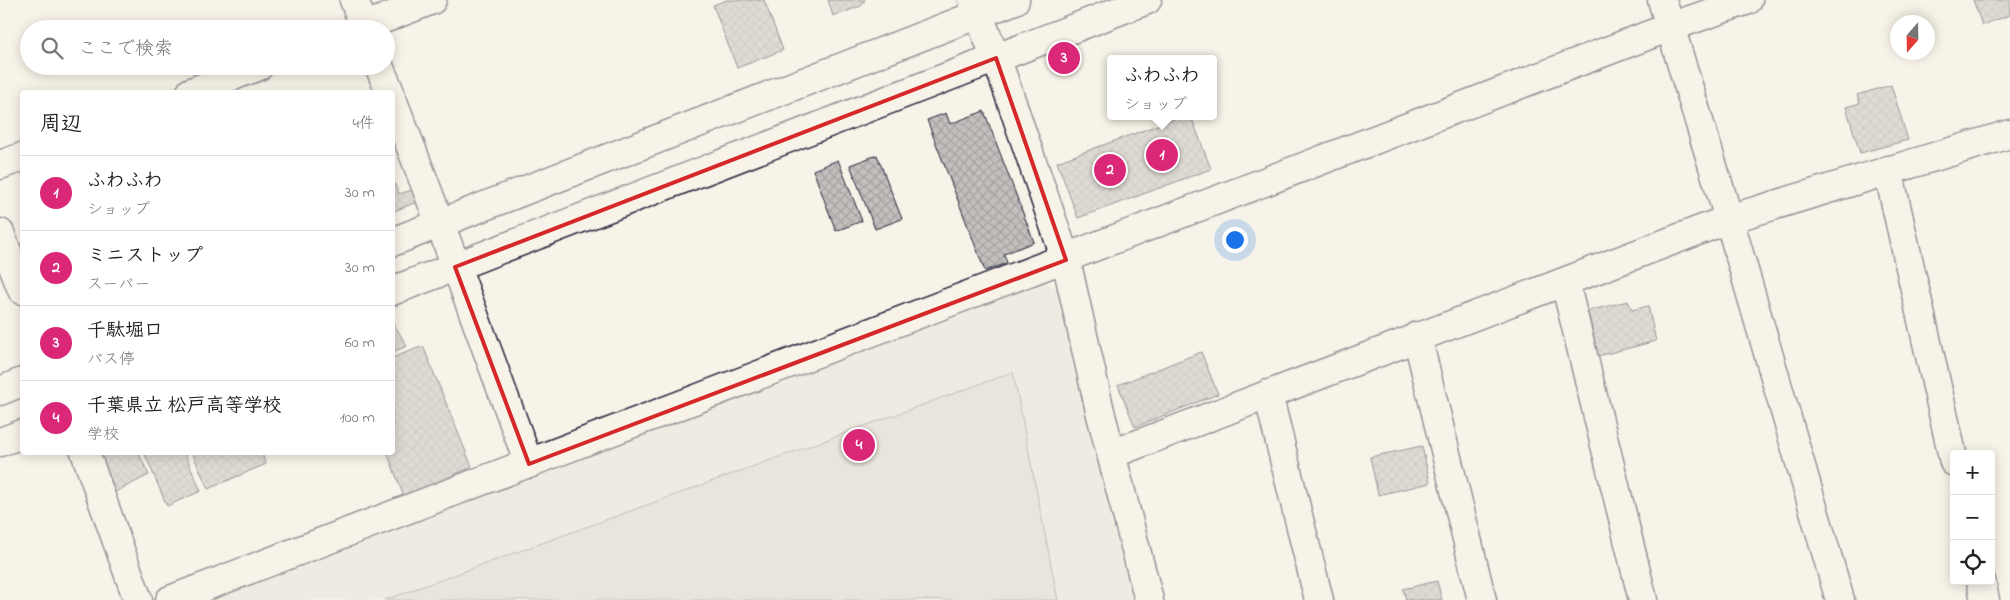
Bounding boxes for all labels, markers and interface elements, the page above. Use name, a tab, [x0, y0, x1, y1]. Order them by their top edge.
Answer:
north arrow	[1890, 15, 1935, 60]
search box	[20, 20, 395, 75]
icon: search	[38, 34, 66, 62]
text: ここで検索	[78, 36, 173, 63]
pin: 3	[1048, 39, 1080, 77]
popup	[1107, 55, 1217, 120]
text: ふわふわ	[1124, 63, 1200, 90]
text: ショップ	[1124, 93, 1187, 117]
text: 周辺	[40, 110, 82, 140]
text: 4件	[352, 112, 375, 136]
pin: 1	[1146, 136, 1178, 174]
pin: 2	[1094, 151, 1126, 189]
text: ふわふわ	[87, 168, 163, 195]
text: 1	[53, 181, 59, 205]
text: 30 m	[345, 181, 375, 205]
text: ショップ	[87, 198, 150, 222]
your location	[1222, 227, 1248, 253]
text: ミニストップ	[87, 243, 203, 270]
text: 2	[52, 256, 60, 280]
text: 30 m	[345, 256, 375, 280]
text: スーパー	[87, 273, 150, 297]
text: 千駄堀口	[87, 318, 163, 345]
text: 3	[53, 331, 59, 355]
text: 60 m	[345, 331, 375, 355]
text: バス停	[87, 348, 135, 372]
text: 千葉県立 松戸高等学校	[87, 393, 282, 420]
text: 4	[53, 406, 59, 430]
text: 100 m	[340, 406, 375, 430]
text: 学校	[87, 423, 119, 447]
pin: 4	[843, 426, 875, 464]
map controls	[1950, 450, 1995, 585]
button: +	[1950, 450, 1995, 495]
button: −	[1950, 495, 1995, 540]
button: locate	[1950, 540, 1995, 585]

